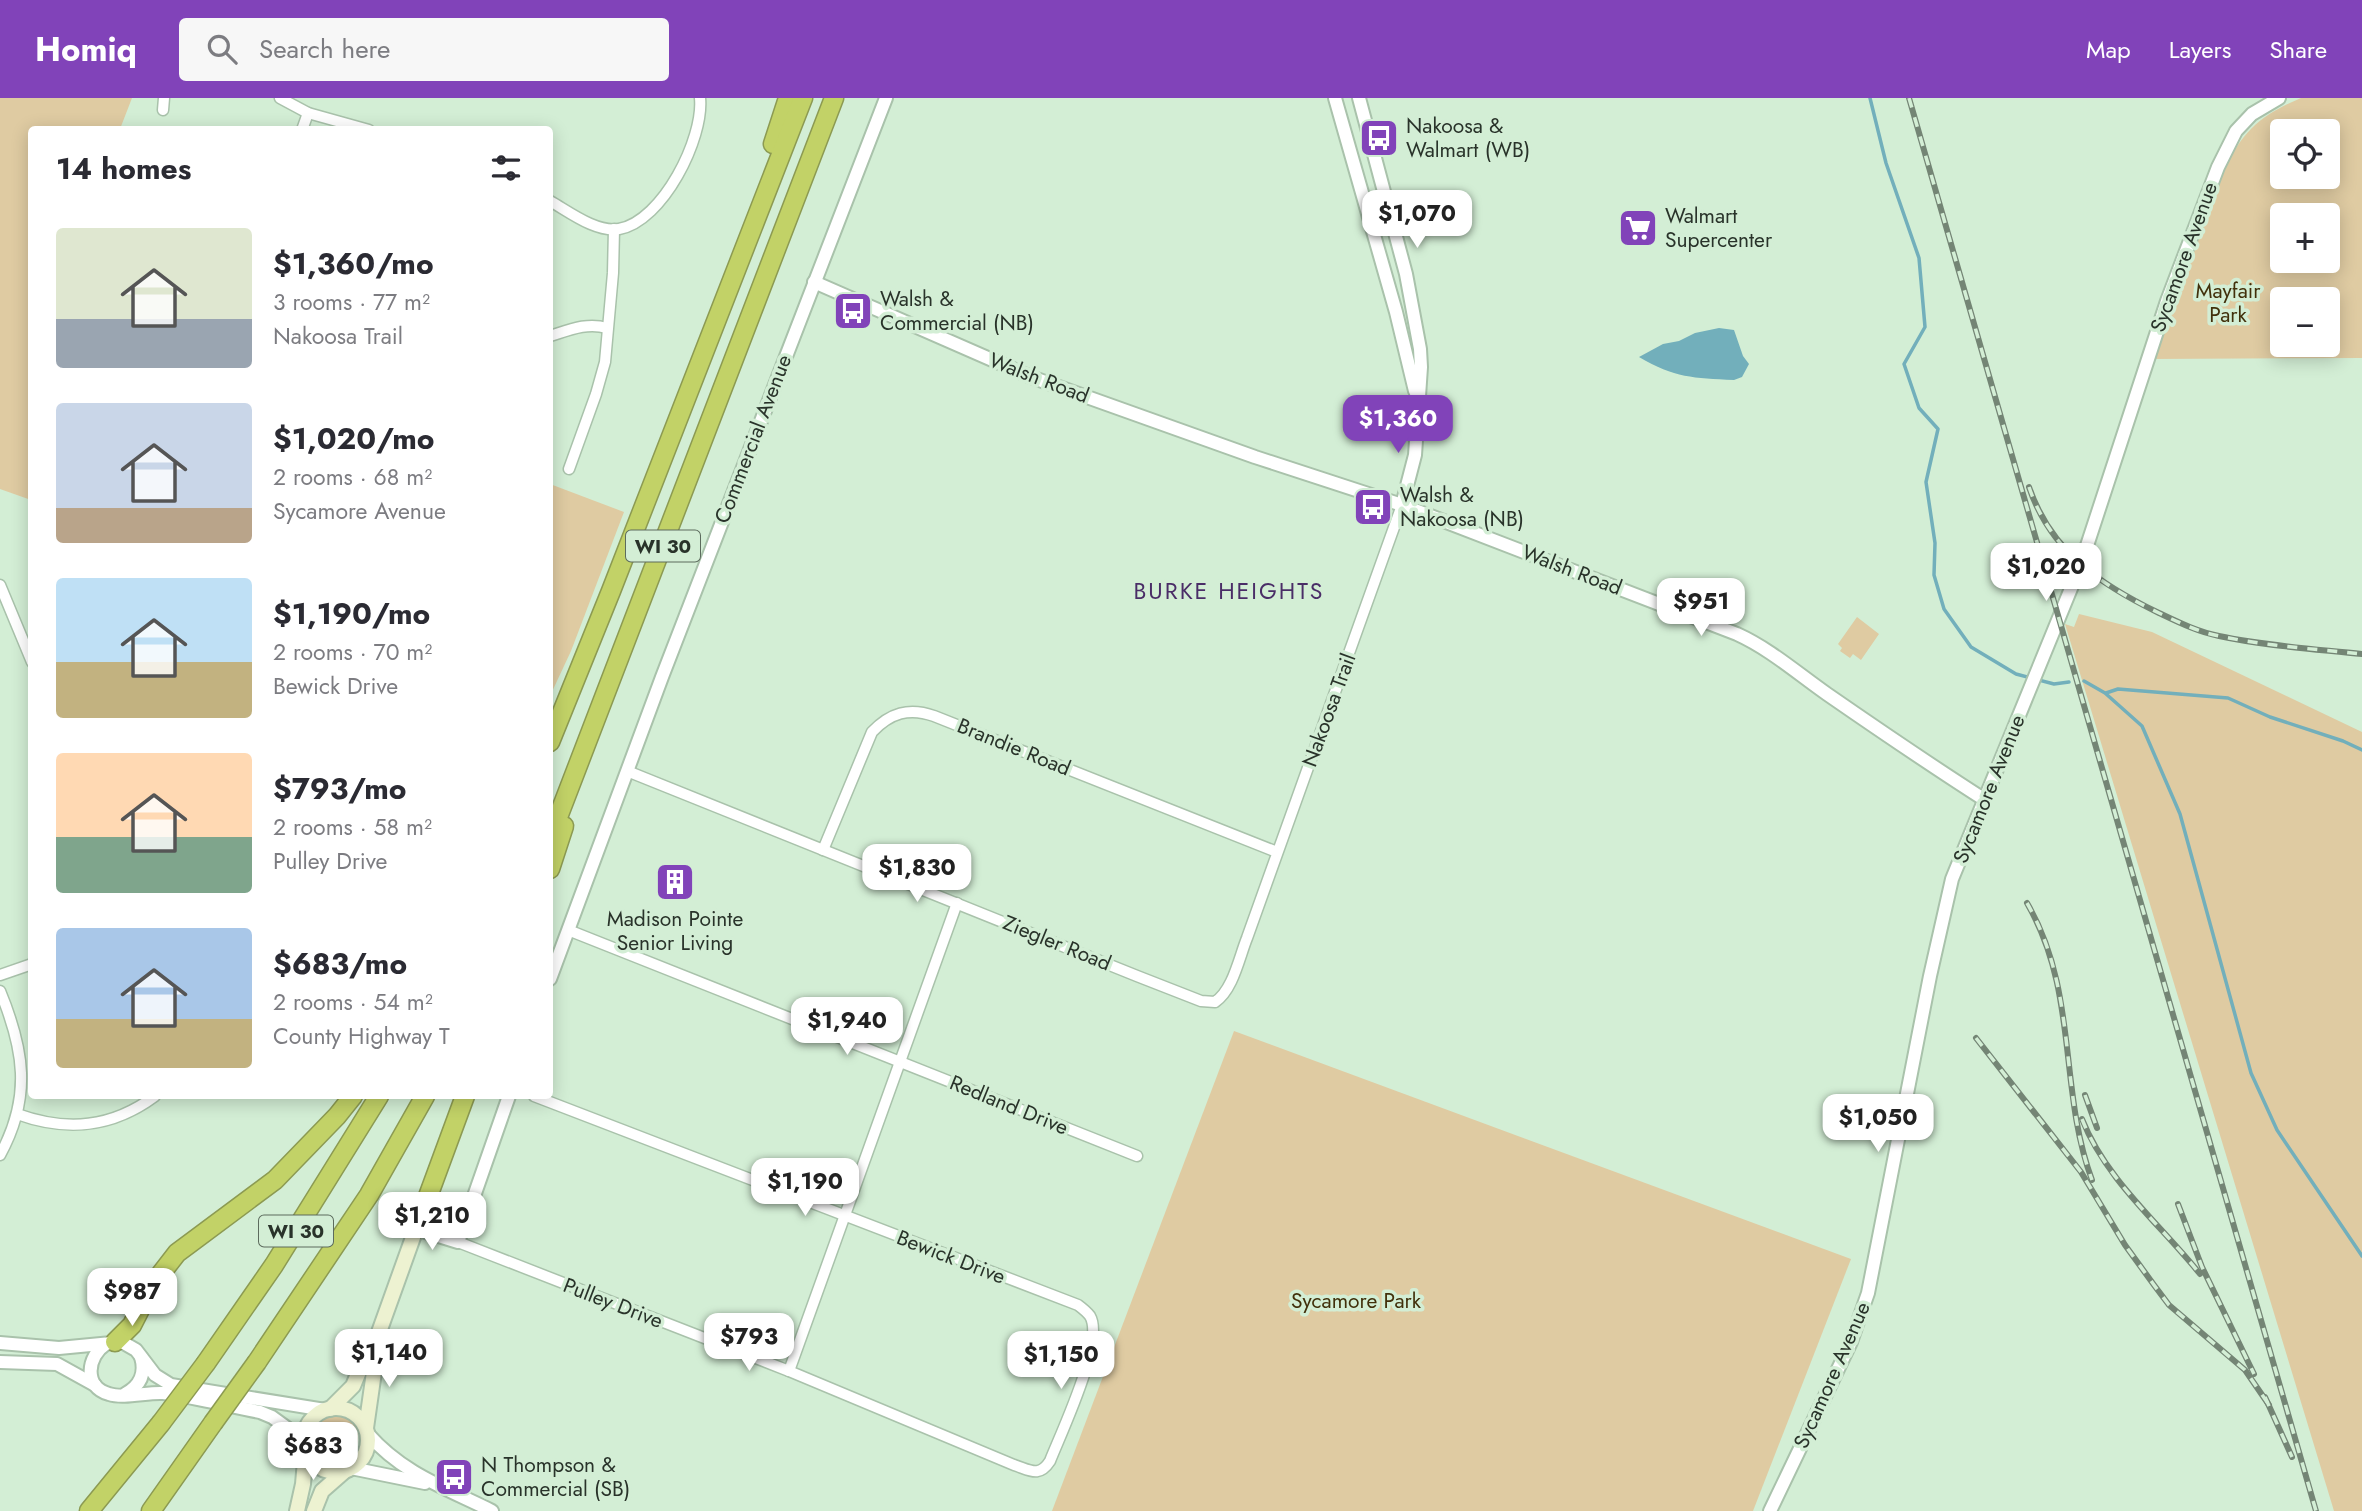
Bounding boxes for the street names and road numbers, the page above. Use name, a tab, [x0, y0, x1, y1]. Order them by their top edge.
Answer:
street label: Sycamore Avenue	[2143, 178, 2225, 336]
street label: Walsh Road	[985, 345, 1093, 411]
street label: Commercial Avenue	[707, 350, 799, 528]
road number: WI 30	[626, 530, 700, 561]
street label: Walsh Road	[1518, 537, 1626, 603]
street label: Nakoosa Trail	[1295, 649, 1363, 771]
street label: Sycamore Avenue	[1946, 710, 2033, 868]
street label: Brandie Road	[953, 711, 1075, 783]
street label: Ziegler Road	[998, 908, 1116, 978]
street label: Redland Drive	[945, 1068, 1073, 1142]
road number: WI 30	[259, 1216, 333, 1246]
street label: Bewick Drive	[892, 1223, 1010, 1292]
street label: Pulley Drive	[559, 1270, 667, 1336]
street label: Sycamore Avenue	[1786, 1297, 1878, 1453]

